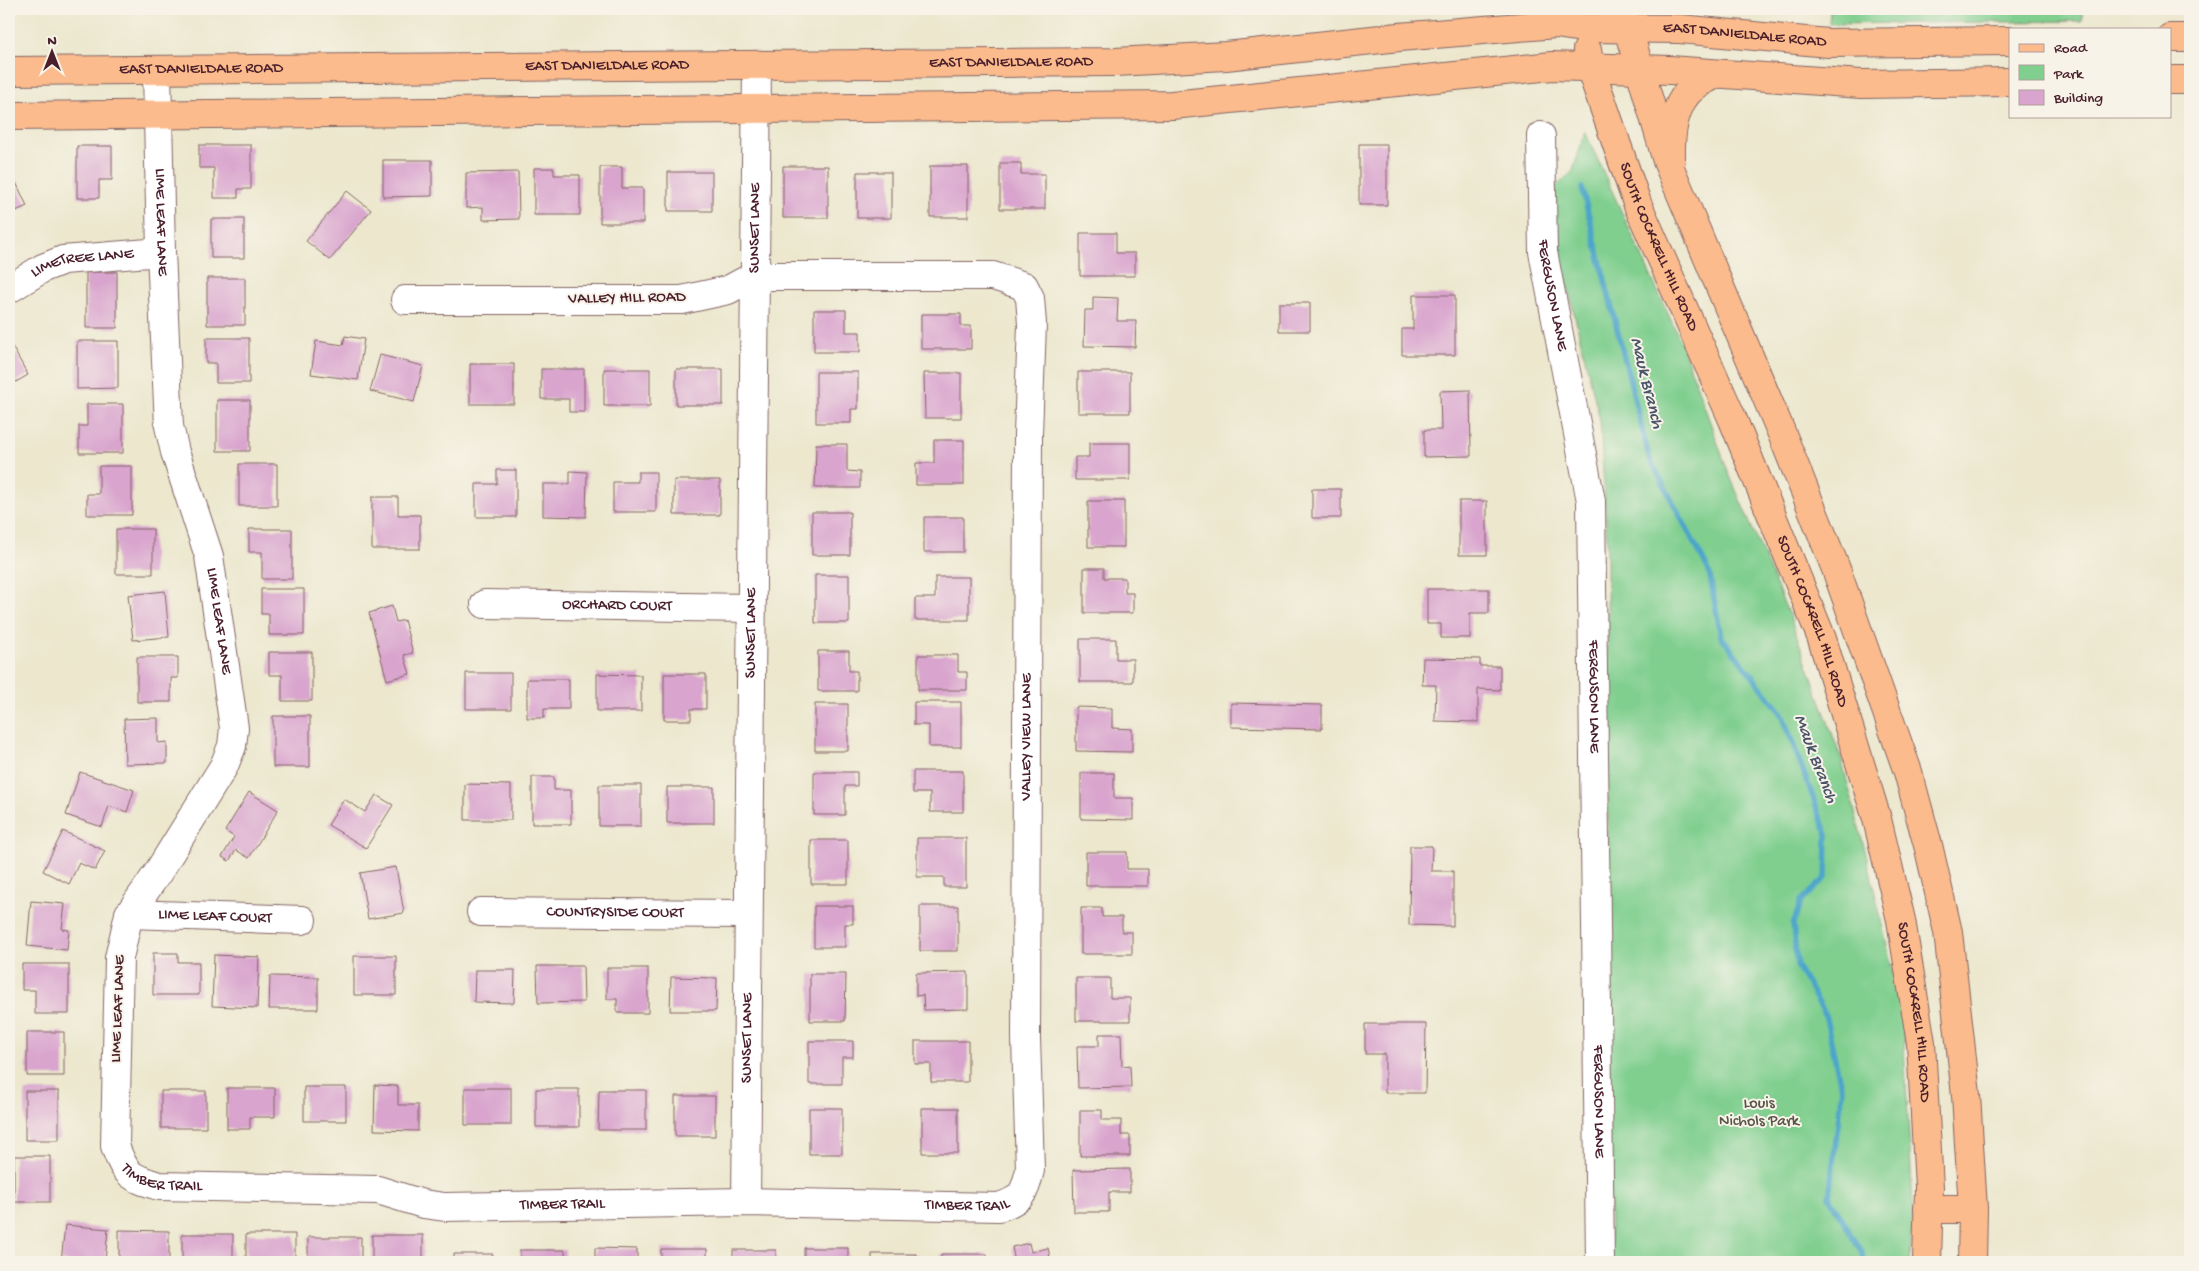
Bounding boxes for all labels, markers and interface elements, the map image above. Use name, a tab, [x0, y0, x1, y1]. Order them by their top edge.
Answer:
street label: EAST DANIELDALE ROAD	[1663, 19, 1828, 52]
north arrow	[28, 28, 78, 78]
legend	[2009, 28, 2172, 118]
text: N	[47, 33, 57, 50]
text: Road	[2054, 40, 2088, 58]
street label: EAST DANIELDALE ROAD	[929, 53, 1094, 73]
street label: EAST DANIELDALE ROAD	[525, 56, 690, 76]
street label: EAST DANIELDALE ROAD	[119, 59, 284, 80]
text: Park	[2053, 66, 2084, 84]
text: Building	[2053, 90, 2103, 108]
street label: SOUTH COCKRELL HILL ROAD	[1614, 160, 1702, 335]
street label: LIME LEAF LANE	[150, 168, 172, 277]
street label: SUNSET LANE	[745, 182, 765, 273]
street label: FERGUSON LANE	[1533, 238, 1572, 353]
street label: LIMETREE LANE	[27, 245, 135, 283]
street label: VALLEY HILL ROAD	[567, 288, 687, 310]
water label: Mauk Branch	[1625, 335, 1668, 431]
street label: SOUTH COCKRELL HILL ROAD	[1772, 533, 1852, 710]
street label: LIME LEAF LANE	[201, 566, 236, 677]
street label: SUNSET LANE	[742, 587, 761, 678]
street label: ORCHARD COURT	[562, 596, 673, 616]
street label: FERGUSON LANE	[1583, 639, 1603, 754]
street label: VALLEY VIEW LANE	[1017, 672, 1037, 802]
water label: Mauk Branch	[1789, 712, 1842, 807]
street label: COUNTRYSIDE COURT	[546, 903, 685, 923]
street label: LIME LEAF COURT	[158, 906, 273, 928]
street label: SOUTH COCKRELL HILL ROAD	[1892, 921, 1934, 1103]
street label: LIME LEAF LANE	[108, 954, 130, 1063]
street label: SUNSET LANE	[738, 992, 758, 1083]
street label: FERGUSON LANE	[1588, 1044, 1608, 1159]
park label: Louis Nichols Park	[1719, 1095, 1801, 1132]
street label: TIMBER TRAIL	[115, 1160, 204, 1196]
street label: TIMBER TRAIL	[923, 1194, 1014, 1217]
street label: TIMBER TRAIL	[519, 1195, 606, 1215]

